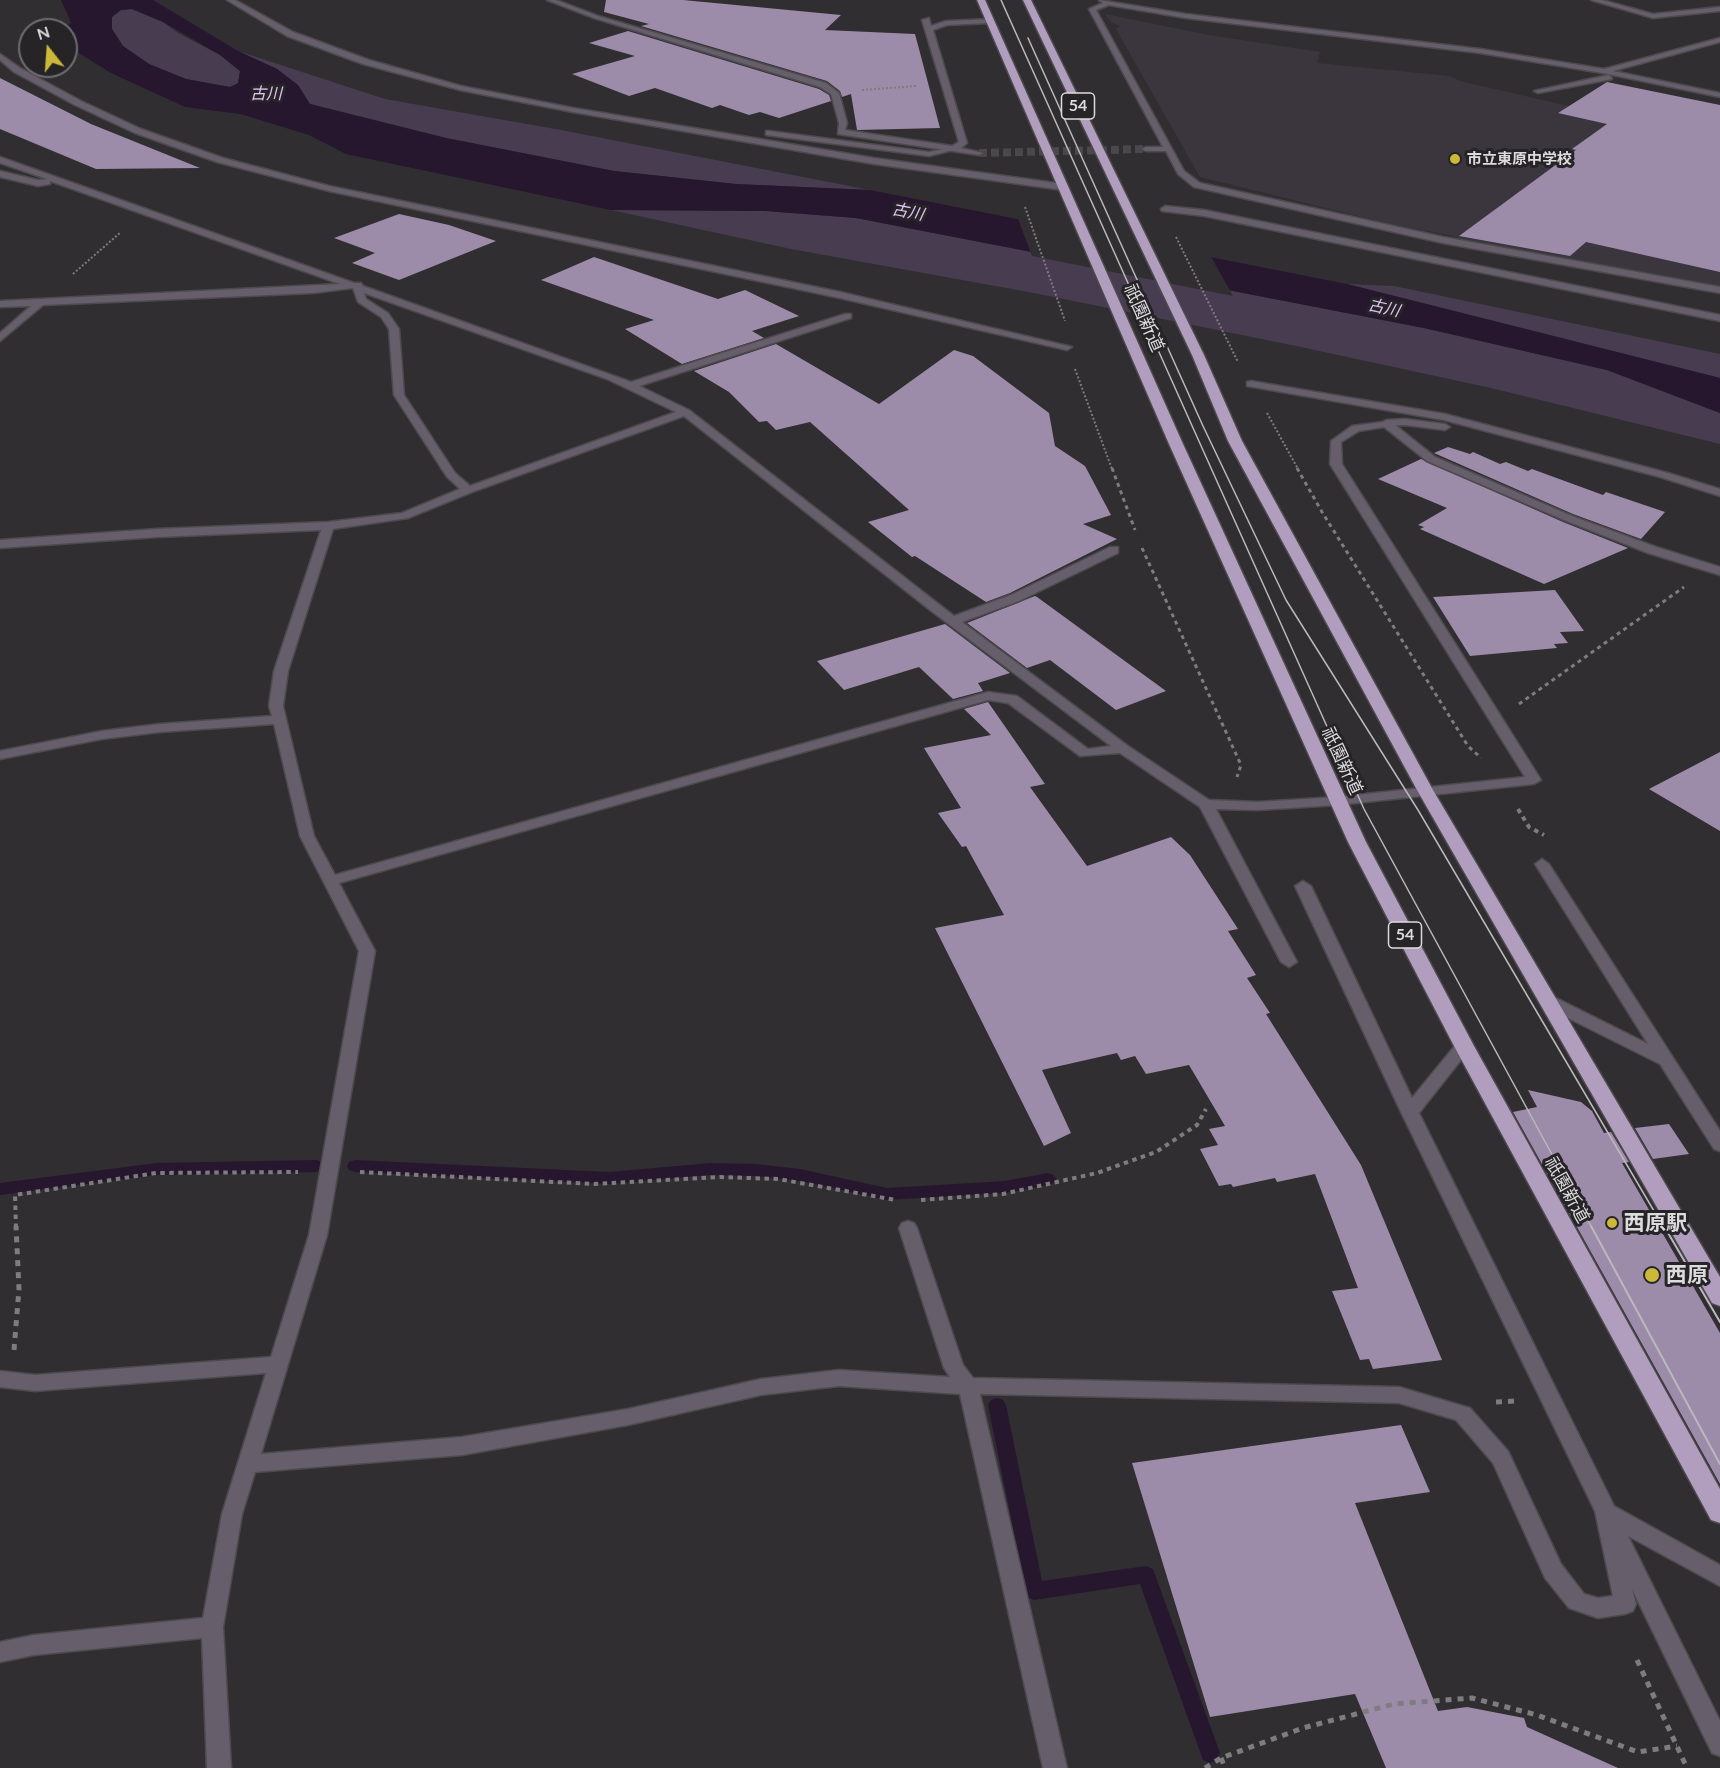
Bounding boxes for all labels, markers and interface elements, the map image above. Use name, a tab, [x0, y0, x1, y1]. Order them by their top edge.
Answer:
north arrow	[18, 18, 78, 78]
text: N	[34, 21, 52, 43]
water label: 古川	[250, 84, 282, 104]
road number: 54	[1062, 93, 1094, 119]
place label: 市立東原中学校	[1467, 150, 1572, 168]
marker: 市立東原中学校	[1448, 152, 1462, 166]
water label: 古川	[890, 200, 926, 224]
street label: 祇園新道	[1119, 281, 1169, 355]
water label: 古川	[1366, 295, 1402, 321]
street label: 祇園新道	[1317, 724, 1367, 798]
road number: 54	[1388, 922, 1422, 948]
street label: 祇園新道	[1540, 1153, 1594, 1227]
place label: 西原駅	[1624, 1210, 1687, 1236]
marker: 西原駅	[1605, 1216, 1619, 1230]
place label: 西原	[1666, 1262, 1708, 1288]
marker: 西原	[1643, 1266, 1661, 1284]

